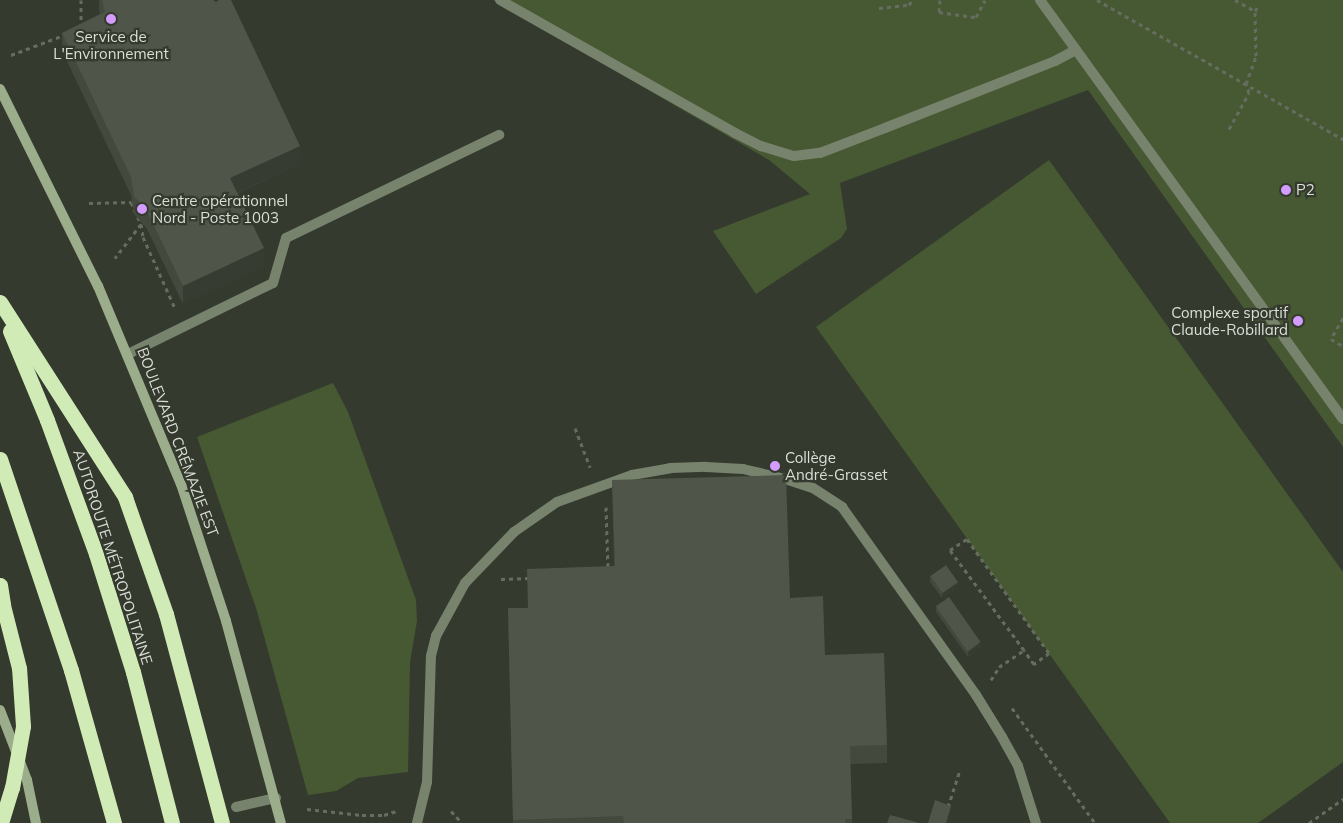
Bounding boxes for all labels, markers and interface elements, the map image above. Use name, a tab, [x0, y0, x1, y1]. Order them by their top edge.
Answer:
marker: Service de L'Environnement	[105, 13, 117, 25]
place label: Service de L'Environnement	[53, 27, 169, 62]
place label: P2	[1296, 181, 1315, 199]
marker: P2	[1280, 184, 1292, 196]
place label: Centre opérationnel Nord - Poste 1003	[152, 191, 288, 226]
marker: Centre opérationnel Nord - Poste 1003	[136, 203, 148, 215]
place label: Complexe sportif Claude-Robillard	[1171, 303, 1288, 338]
marker: Complexe sportif Claude-Robillard	[1292, 315, 1304, 327]
street label: BOULEVARD CRÉMAZIE EST	[134, 345, 222, 539]
street label: AUTOROUTE MÉTROPOLITAINE	[70, 447, 156, 667]
place label: Collège André-Grasset	[785, 448, 888, 483]
marker: Collège André-Grasset	[769, 460, 781, 472]

